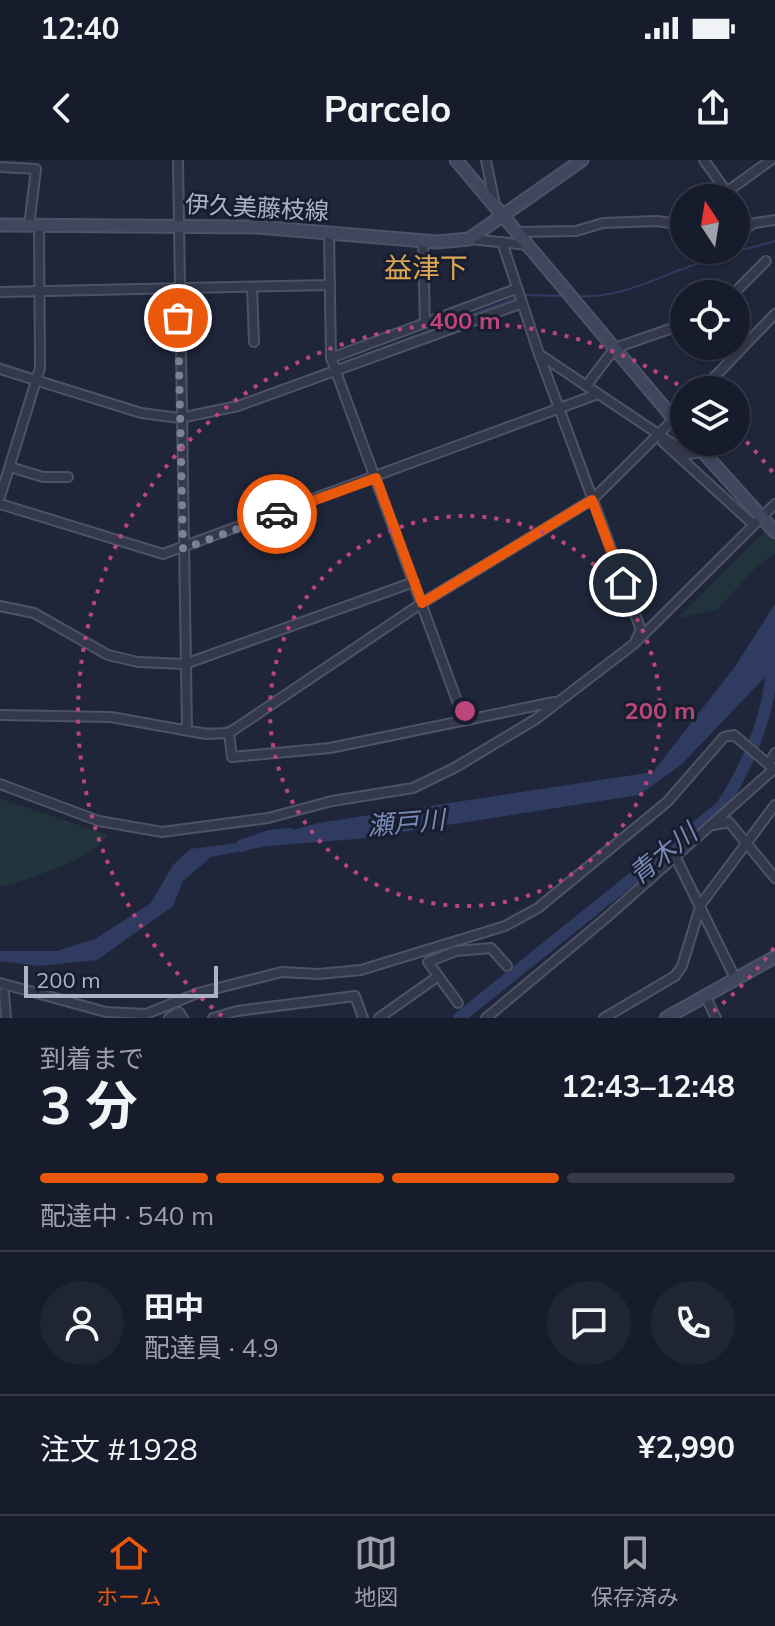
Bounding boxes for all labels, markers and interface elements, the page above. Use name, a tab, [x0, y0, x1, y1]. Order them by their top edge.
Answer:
text: 12:40	[40, 9, 119, 47]
icon: back	[40, 86, 84, 130]
text: Parcelo	[324, 86, 451, 131]
icon: share	[691, 86, 735, 130]
north arrow	[670, 184, 750, 264]
map controls	[670, 184, 750, 456]
street label: 伊久美藤枝線	[184, 188, 330, 226]
district label: 益津下	[384, 250, 468, 285]
button: locate	[670, 280, 750, 360]
pin	[144, 284, 212, 352]
icon: bag	[156, 296, 200, 340]
text: 400 m	[429, 305, 501, 335]
button: layers	[670, 376, 750, 456]
courier	[237, 474, 317, 554]
icon: car	[255, 492, 299, 536]
pin	[589, 549, 657, 617]
icon: home	[601, 561, 645, 605]
text: 200 m	[624, 695, 696, 725]
centre of rings	[451, 697, 479, 725]
water label: 瀬戸川	[366, 802, 449, 842]
water label: 青木川	[622, 814, 706, 891]
scale bar	[24, 962, 218, 998]
text: 200 m	[36, 966, 101, 994]
text: 到着まで	[40, 1042, 144, 1075]
text: 12:43–12:48	[561, 1067, 735, 1105]
text: 3 分	[40, 1072, 137, 1137]
text: 配達中 · 540 m	[40, 1199, 214, 1232]
button: person	[40, 1281, 124, 1365]
button: chat	[547, 1281, 631, 1365]
button: phone	[651, 1281, 735, 1365]
text: 田中	[144, 1288, 204, 1326]
text: 配達員 · 4.9	[144, 1331, 279, 1364]
text: ¥2,990	[638, 1428, 735, 1466]
text: 注文 #1928	[40, 1430, 198, 1468]
tab: ホーム	[96, 1531, 162, 1611]
tab: 地図	[354, 1531, 398, 1611]
tab: 保存済み	[591, 1531, 679, 1611]

